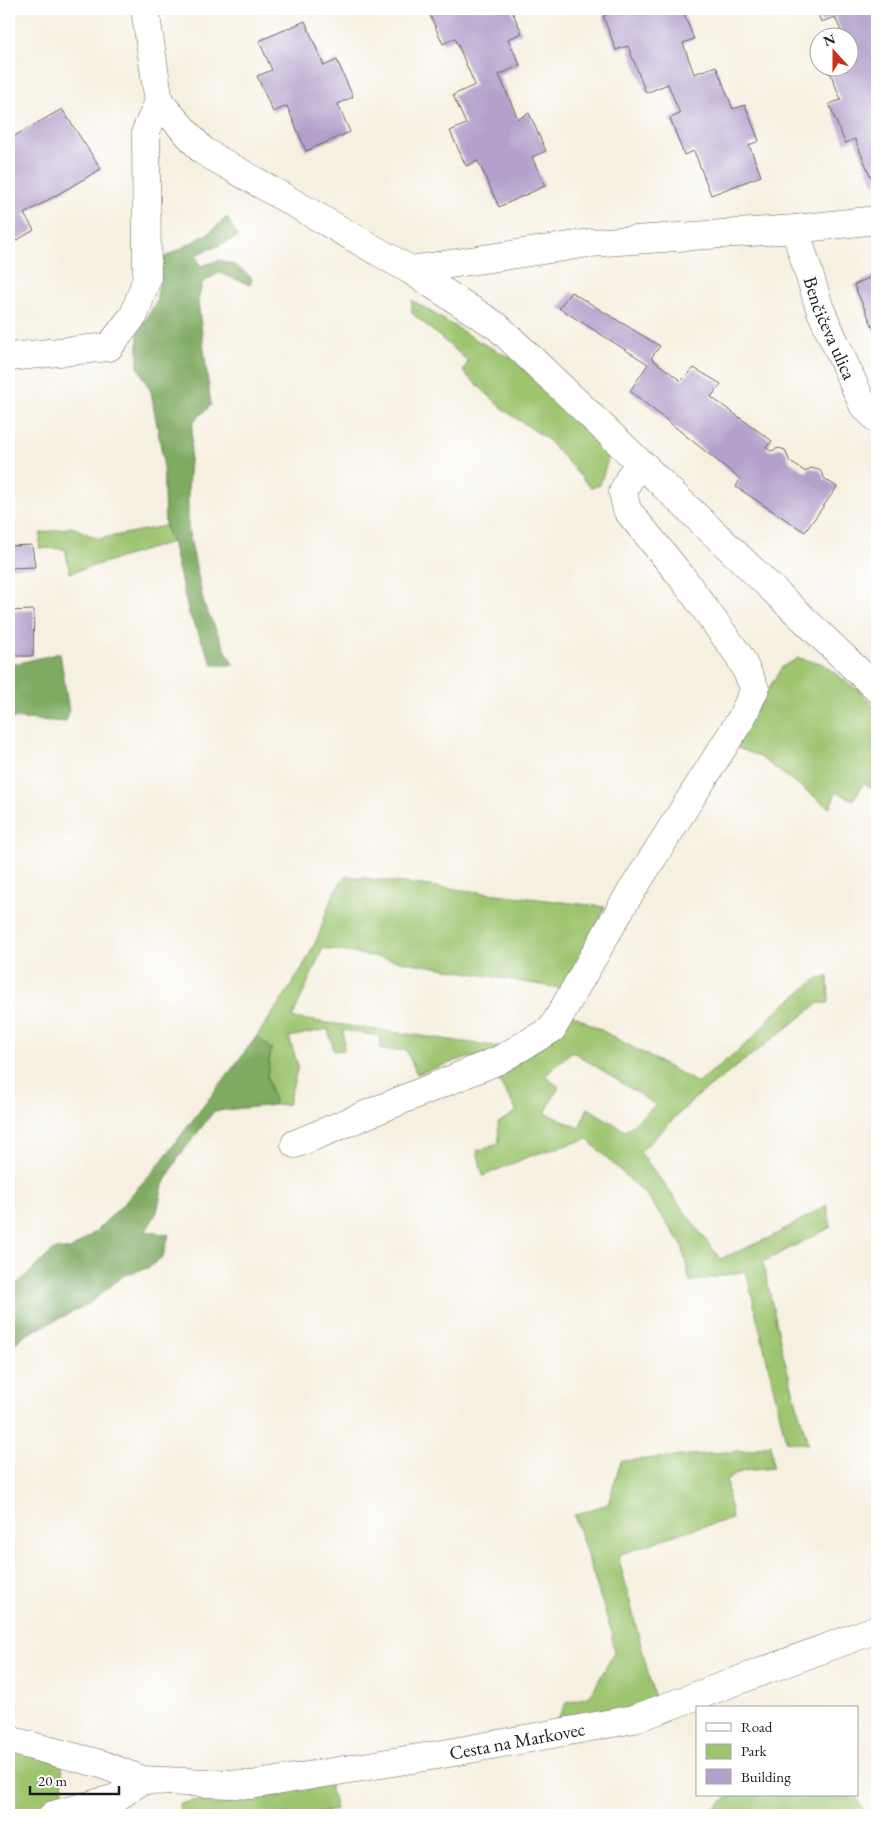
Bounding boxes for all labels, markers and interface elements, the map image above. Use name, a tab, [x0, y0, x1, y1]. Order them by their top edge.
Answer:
north arrow	[808, 28, 858, 78]
text: N	[821, 29, 838, 50]
street label: Benčičeva ulica	[798, 273, 863, 384]
legend	[696, 1706, 858, 1796]
street label: Cesta na Markovec	[447, 1716, 587, 1765]
text: Road	[741, 1717, 773, 1736]
text: Park	[741, 1741, 768, 1760]
scale bar	[30, 1764, 119, 1796]
text: Building	[741, 1767, 791, 1786]
text: 20 m	[38, 1771, 67, 1790]

